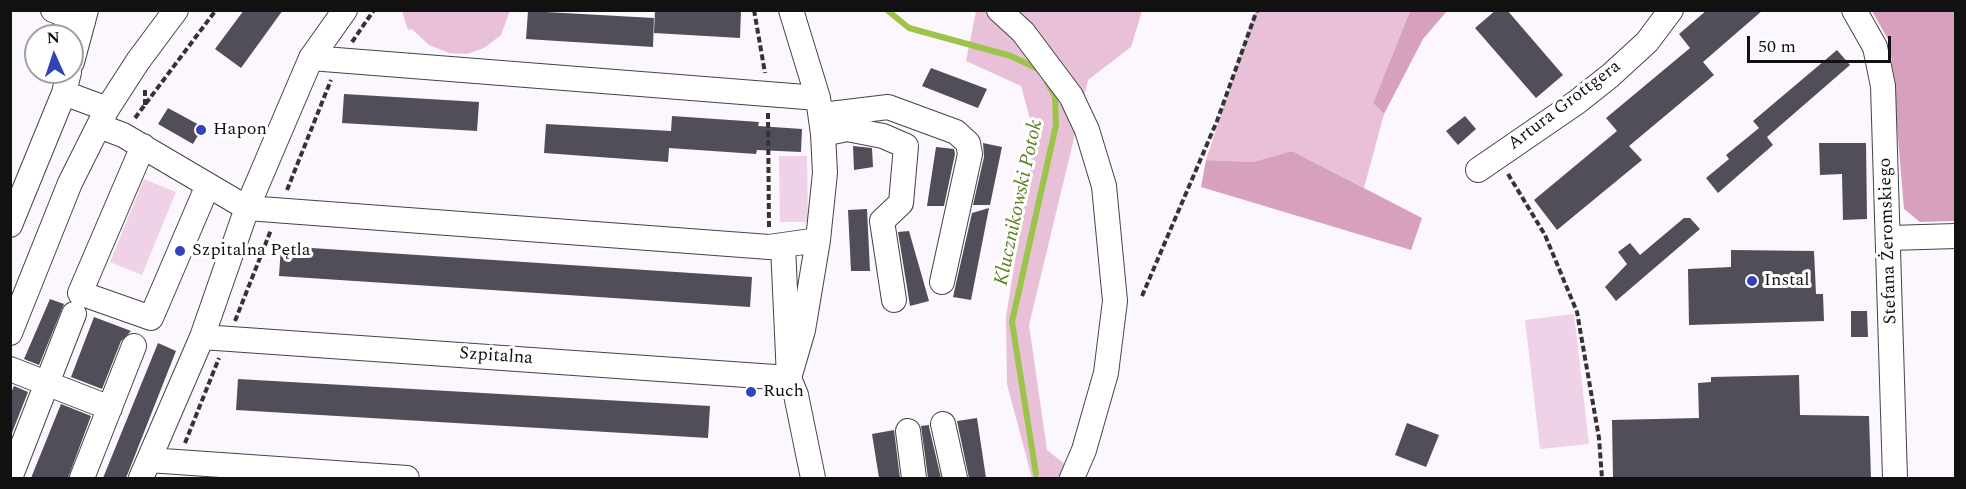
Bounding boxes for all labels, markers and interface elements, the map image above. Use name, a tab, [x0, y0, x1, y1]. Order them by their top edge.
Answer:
north arrow	[24, 24, 84, 84]
scale bar	[1750, 24, 1894, 62]
text: N	[46, 26, 60, 50]
text: 50 m	[1758, 33, 1796, 60]
street label: Artura Grottgera	[1504, 57, 1626, 155]
water label: Klucznikowski Potok	[991, 118, 1049, 288]
place label: Hapon	[213, 119, 267, 141]
marker: Hapon	[194, 123, 208, 137]
street label: Stefana Żeromskiego	[1875, 157, 1903, 325]
place label: Szpitalna Pętla	[192, 240, 311, 262]
marker: Szpitalna Pętla	[173, 244, 187, 258]
place label: Instal	[1764, 270, 1809, 292]
marker: Instal	[1745, 274, 1759, 288]
street label: Szpitalna	[458, 344, 534, 370]
place label: Ruch	[763, 381, 804, 403]
marker: Ruch	[744, 385, 758, 399]

